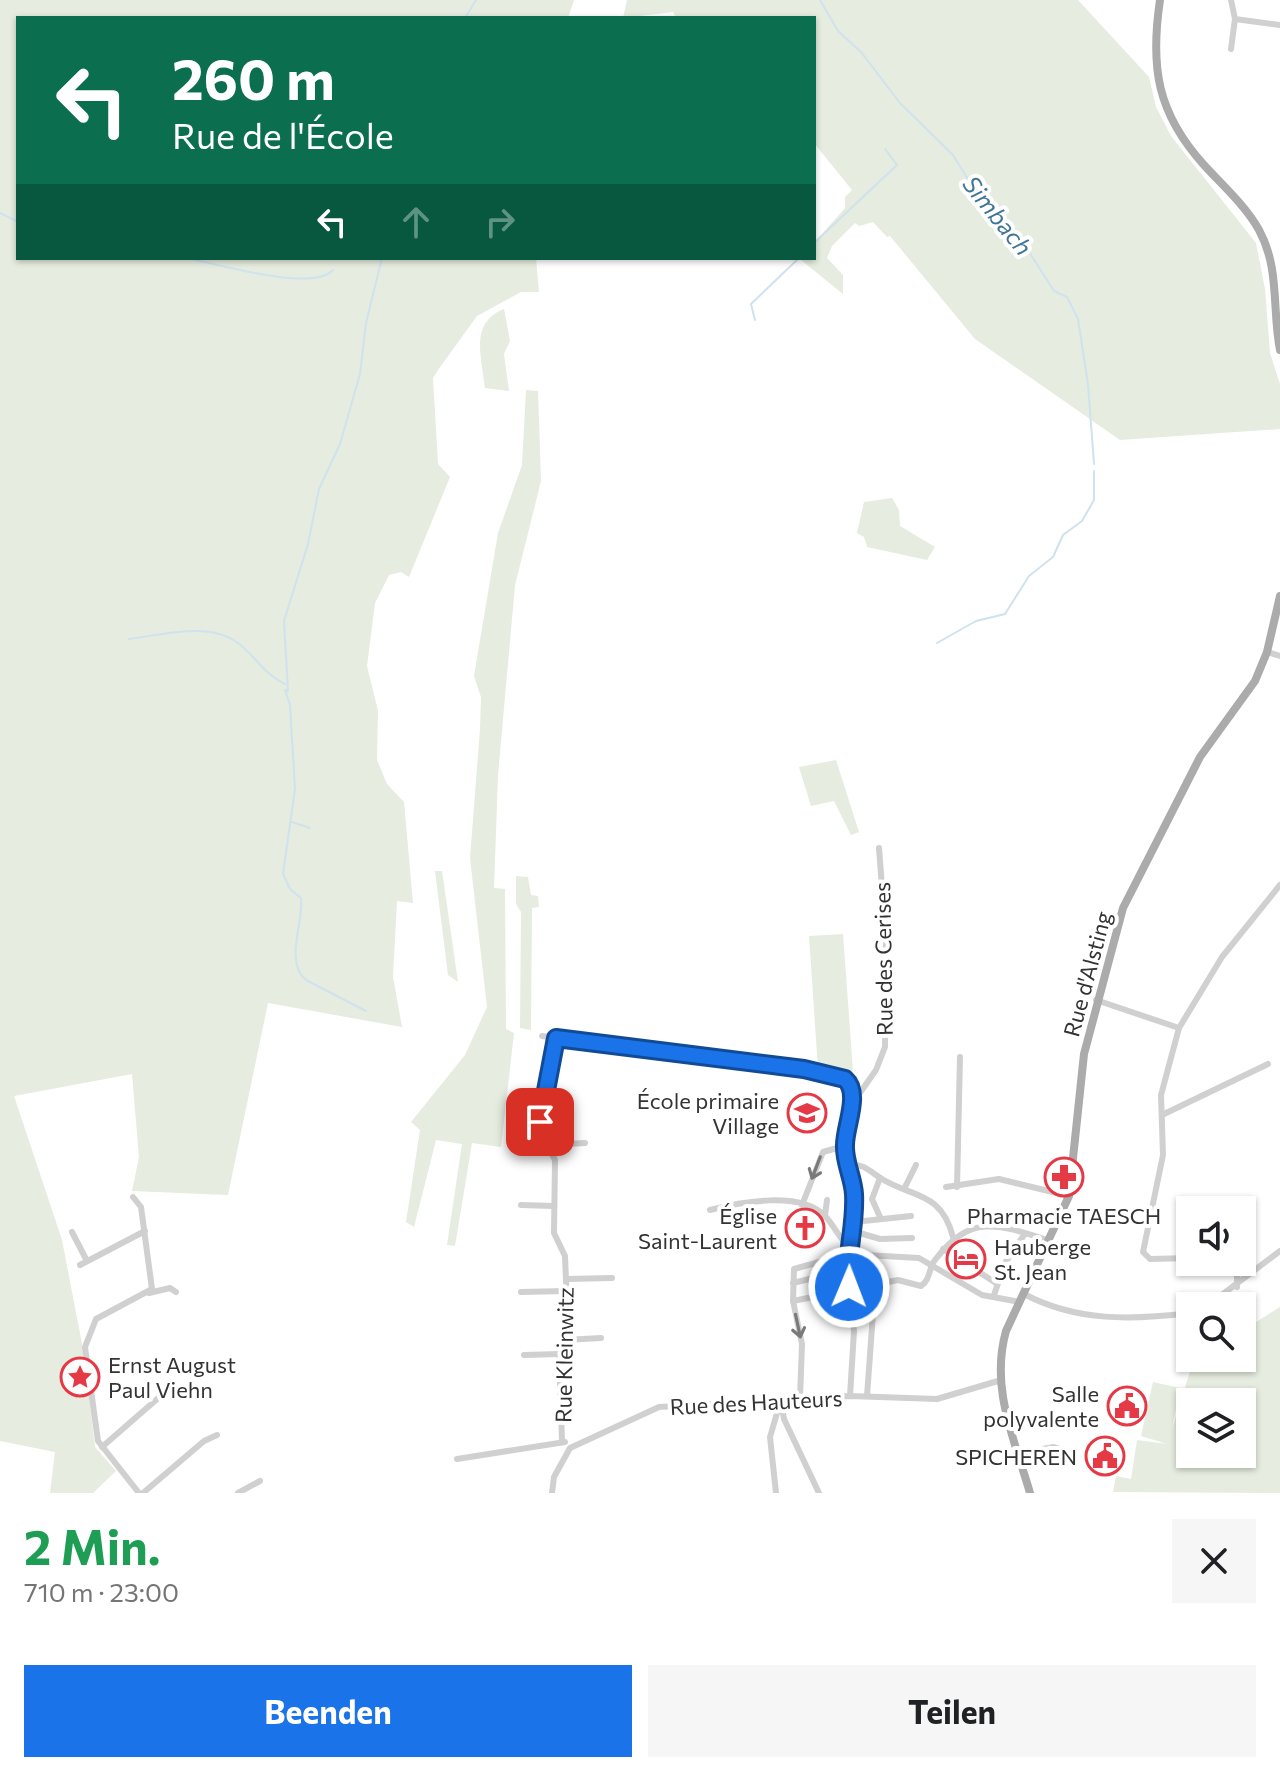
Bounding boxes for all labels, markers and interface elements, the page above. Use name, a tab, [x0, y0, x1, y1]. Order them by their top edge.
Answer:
text: 260 m	[172, 43, 335, 112]
icon: left	[40, 48, 144, 152]
text: Rue de l'École	[172, 112, 394, 156]
water label: Simbach	[957, 170, 1039, 260]
icon: left	[310, 200, 354, 244]
icon: ahead	[394, 200, 438, 244]
icon: right	[478, 200, 522, 244]
street label: Rue des Cerises	[868, 882, 898, 1036]
street label: Rue d'Alsting	[1057, 908, 1117, 1040]
place label: École primaire Village	[637, 1087, 779, 1139]
pin	[506, 1088, 574, 1156]
school or university icon: École primaire Village	[786, 1092, 828, 1134]
icon: arrive	[518, 1100, 562, 1144]
one-way arrow	[808, 1155, 822, 1180]
pharmacy icon: Pharmacie TAESCH	[1043, 1156, 1085, 1198]
map controls	[1176, 1196, 1256, 1468]
button: sound	[1176, 1196, 1256, 1276]
place label: Église Saint-Laurent	[638, 1202, 777, 1254]
place label: Pharmacie TAESCH	[967, 1202, 1161, 1229]
church icon: Église Saint-Laurent	[784, 1207, 826, 1249]
place label: Hauberge St. Jean	[994, 1233, 1091, 1285]
hotel icon: Hauberge St. Jean	[945, 1238, 987, 1280]
position arrow	[807, 1245, 891, 1329]
street label: Rue Kleinwitz	[549, 1287, 579, 1423]
button: search	[1176, 1292, 1256, 1372]
one-way arrow	[791, 1313, 806, 1339]
place label: Ernst August Paul Viehn	[108, 1351, 236, 1403]
place icon: Ernst August Paul Viehn	[59, 1356, 101, 1398]
place label: Salle polyvalente	[983, 1380, 1099, 1432]
street label: Rue des Hauteurs	[669, 1384, 843, 1420]
public building icon: Salle polyvalente	[1106, 1385, 1148, 1427]
button: layers	[1176, 1388, 1256, 1468]
public building icon: SPICHEREN	[1084, 1435, 1126, 1477]
place label: SPICHEREN	[955, 1443, 1077, 1470]
text: 2 Min.	[24, 1516, 161, 1575]
button: close	[1172, 1519, 1256, 1603]
text: 710 m · 23:00	[24, 1576, 179, 1607]
button: Beenden	[24, 1665, 632, 1757]
button: Teilen	[648, 1665, 1256, 1757]

